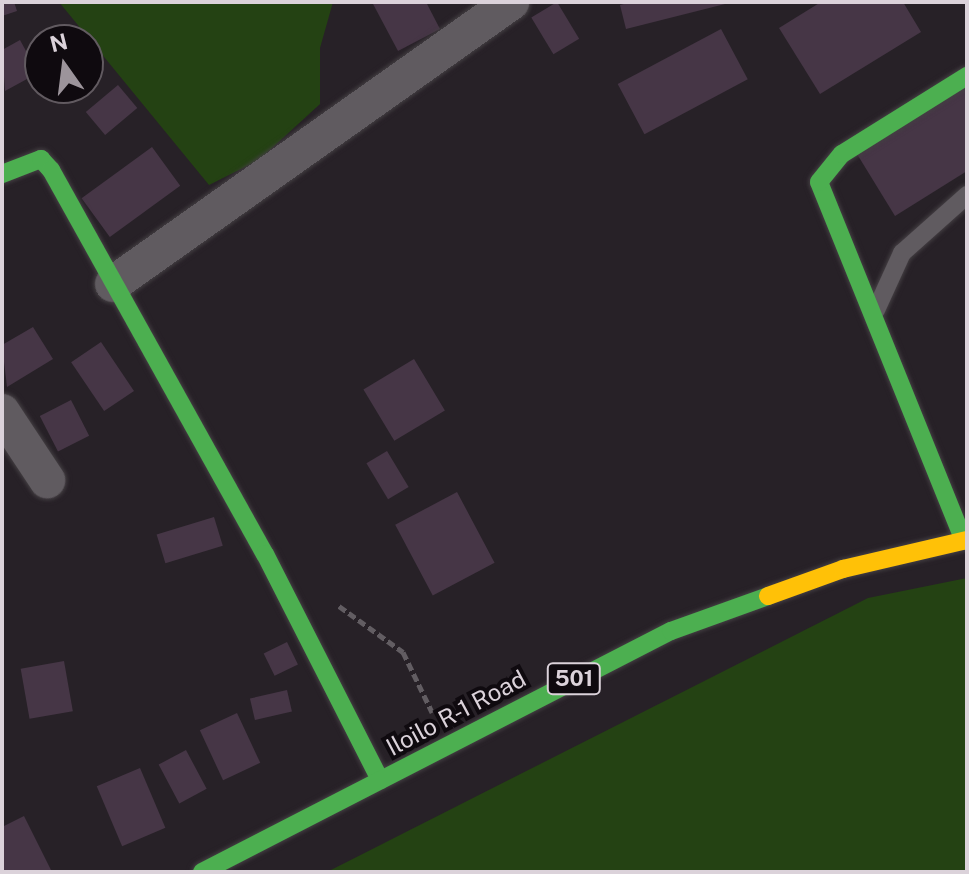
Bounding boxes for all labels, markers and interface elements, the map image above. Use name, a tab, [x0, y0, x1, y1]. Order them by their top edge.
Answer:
north arrow	[24, 24, 104, 104]
text: N	[47, 28, 70, 57]
road number: 501	[546, 661, 602, 697]
street label: Iloilo R-1 Road	[381, 664, 531, 762]

